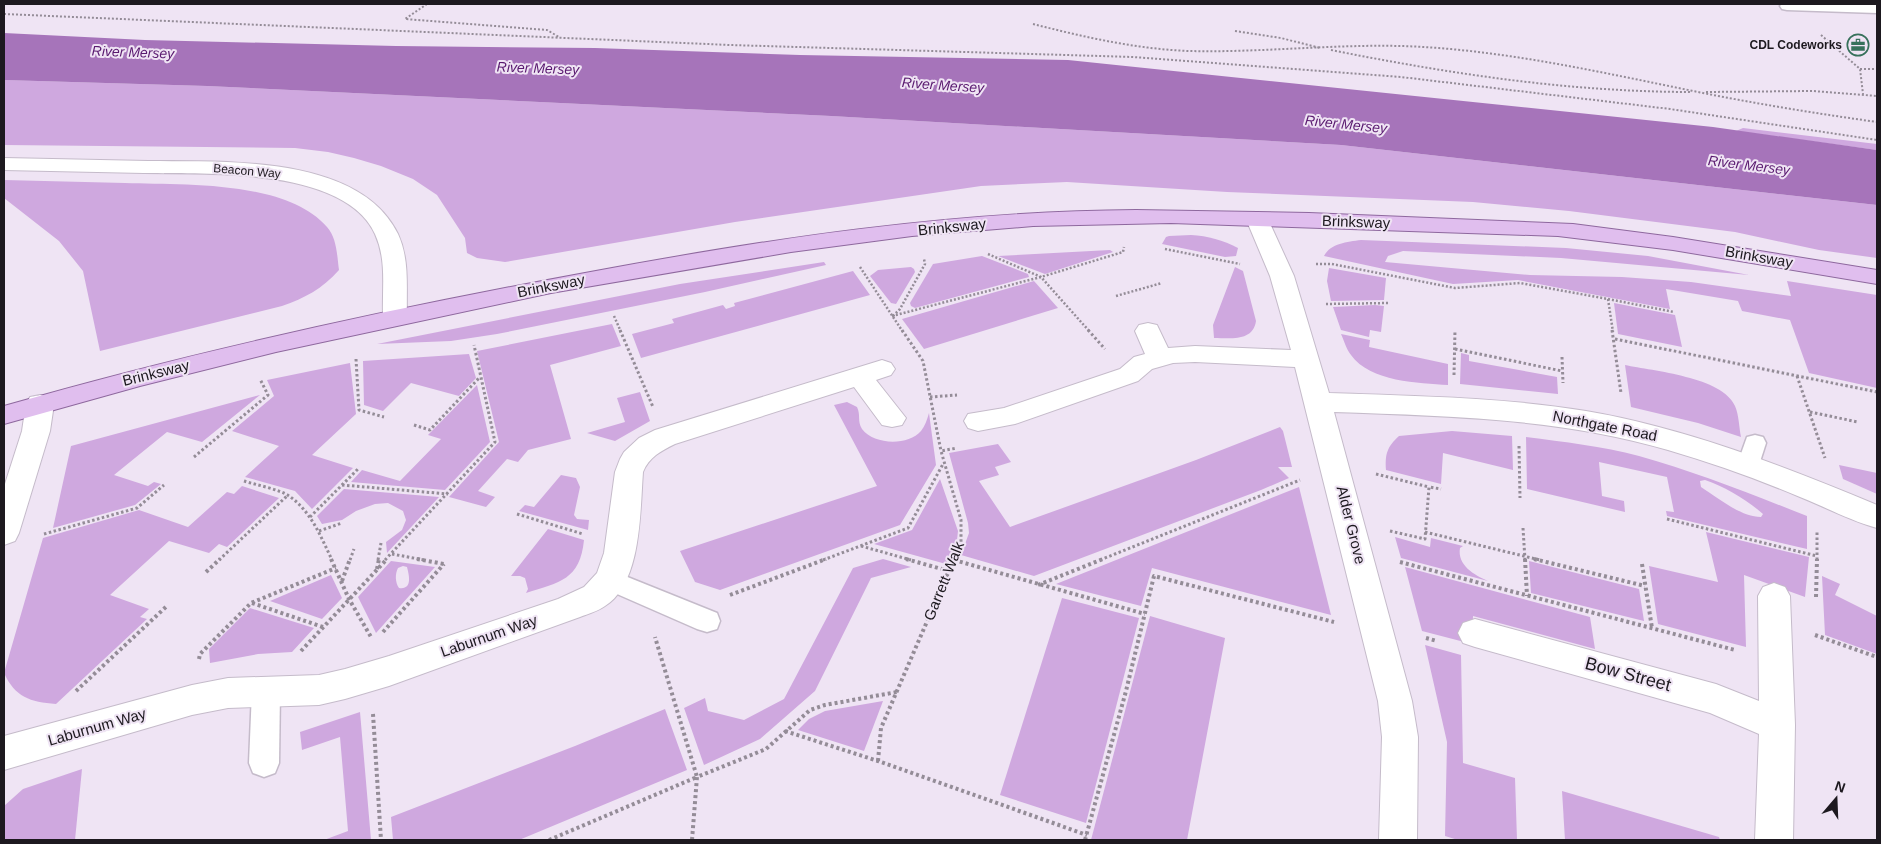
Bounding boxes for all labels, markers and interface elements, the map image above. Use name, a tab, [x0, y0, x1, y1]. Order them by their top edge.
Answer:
office icon: CDL Codeworks	[1846, 33, 1870, 57]
place label: CDL Codeworks	[1750, 38, 1842, 52]
water label: River Mersey	[92, 43, 175, 61]
water label: River Mersey	[497, 59, 580, 77]
water label: River Mersey	[901, 74, 986, 96]
water label: River Mersey	[1304, 112, 1389, 136]
water label: River Mersey	[1707, 152, 1792, 178]
street label: Beacon Way	[213, 161, 281, 181]
street label: Brinksway	[1322, 212, 1391, 231]
street label: Brinksway	[917, 214, 987, 239]
street label: Brinksway	[1724, 242, 1795, 271]
street label: Brinksway	[516, 271, 587, 300]
street label: Brinksway	[121, 356, 192, 389]
street label: Northgate Road	[1551, 407, 1659, 444]
street label: Alder Grove	[1334, 484, 1369, 566]
street label: Garrett Walk	[920, 538, 967, 623]
street label: Laburnum Way	[438, 611, 540, 660]
street label: Bow Street	[1583, 653, 1673, 695]
street label: Laburnum Way	[46, 704, 148, 749]
north arrow	[1811, 774, 1861, 824]
text: N	[1833, 777, 1848, 796]

